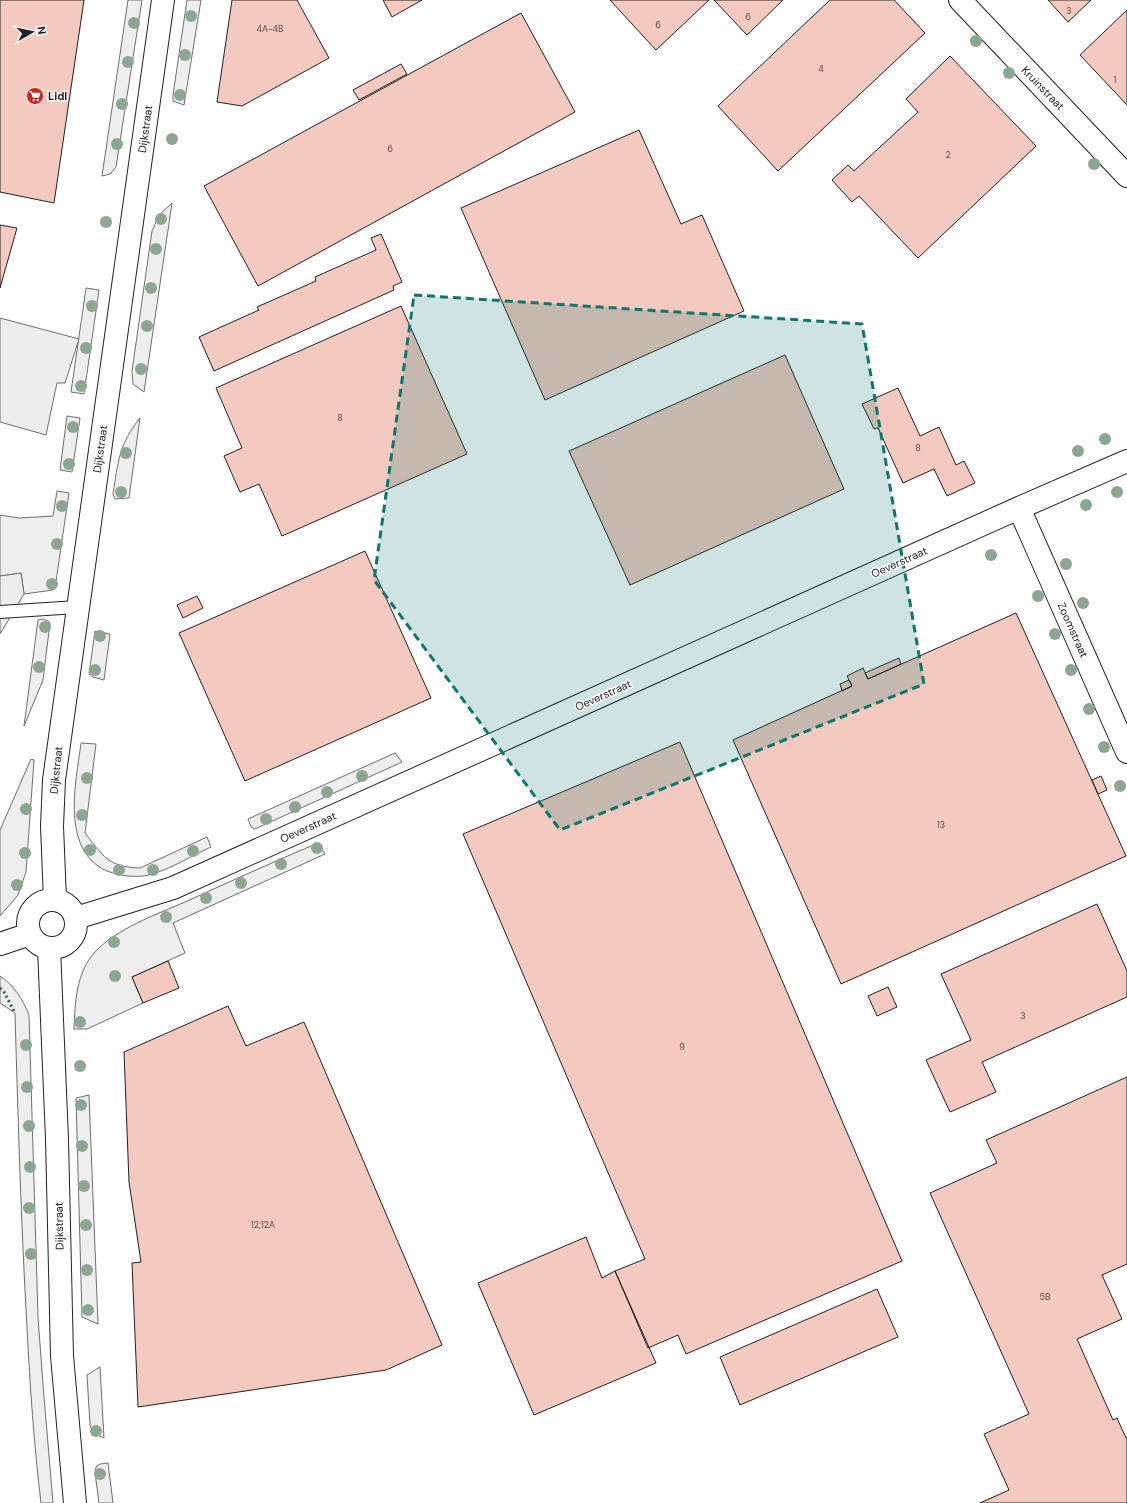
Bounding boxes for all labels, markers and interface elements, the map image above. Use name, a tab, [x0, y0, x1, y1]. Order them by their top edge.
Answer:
house number: 3	[1066, 5, 1072, 17]
house number: 6	[745, 11, 751, 23]
north arrow	[12, 12, 52, 52]
house number: 6	[655, 19, 661, 31]
house number: 4A-4B	[257, 23, 283, 35]
text: N	[34, 25, 49, 35]
house number: 4	[818, 63, 824, 75]
street label: Kruinstraat	[1019, 63, 1067, 113]
house number: 1	[1114, 74, 1117, 86]
supermarket icon: Lidl	[25, 86, 45, 106]
place label: Lidl	[48, 89, 67, 103]
street label: Dijkstraat	[135, 104, 155, 154]
house number: 6	[387, 143, 393, 155]
house number: 2	[945, 149, 951, 161]
house number: 8	[337, 412, 343, 424]
street label: Dijkstraat	[90, 424, 110, 474]
house number: 8	[915, 442, 921, 454]
street label: Oeverstraat	[869, 543, 929, 581]
street label: Zoomstraat	[1055, 600, 1091, 660]
street label: Oeverstraat	[573, 676, 633, 714]
street label: Dijkstraat	[47, 745, 65, 795]
street label: Oeverstraat	[278, 808, 338, 846]
house number: 13	[937, 819, 945, 831]
house number: 3	[1020, 1010, 1026, 1022]
house number: 9	[679, 1041, 685, 1053]
street label: Dijkstraat	[52, 1202, 66, 1250]
house number: 12;12A	[251, 1219, 275, 1231]
house number: 5B	[1040, 1291, 1050, 1303]

